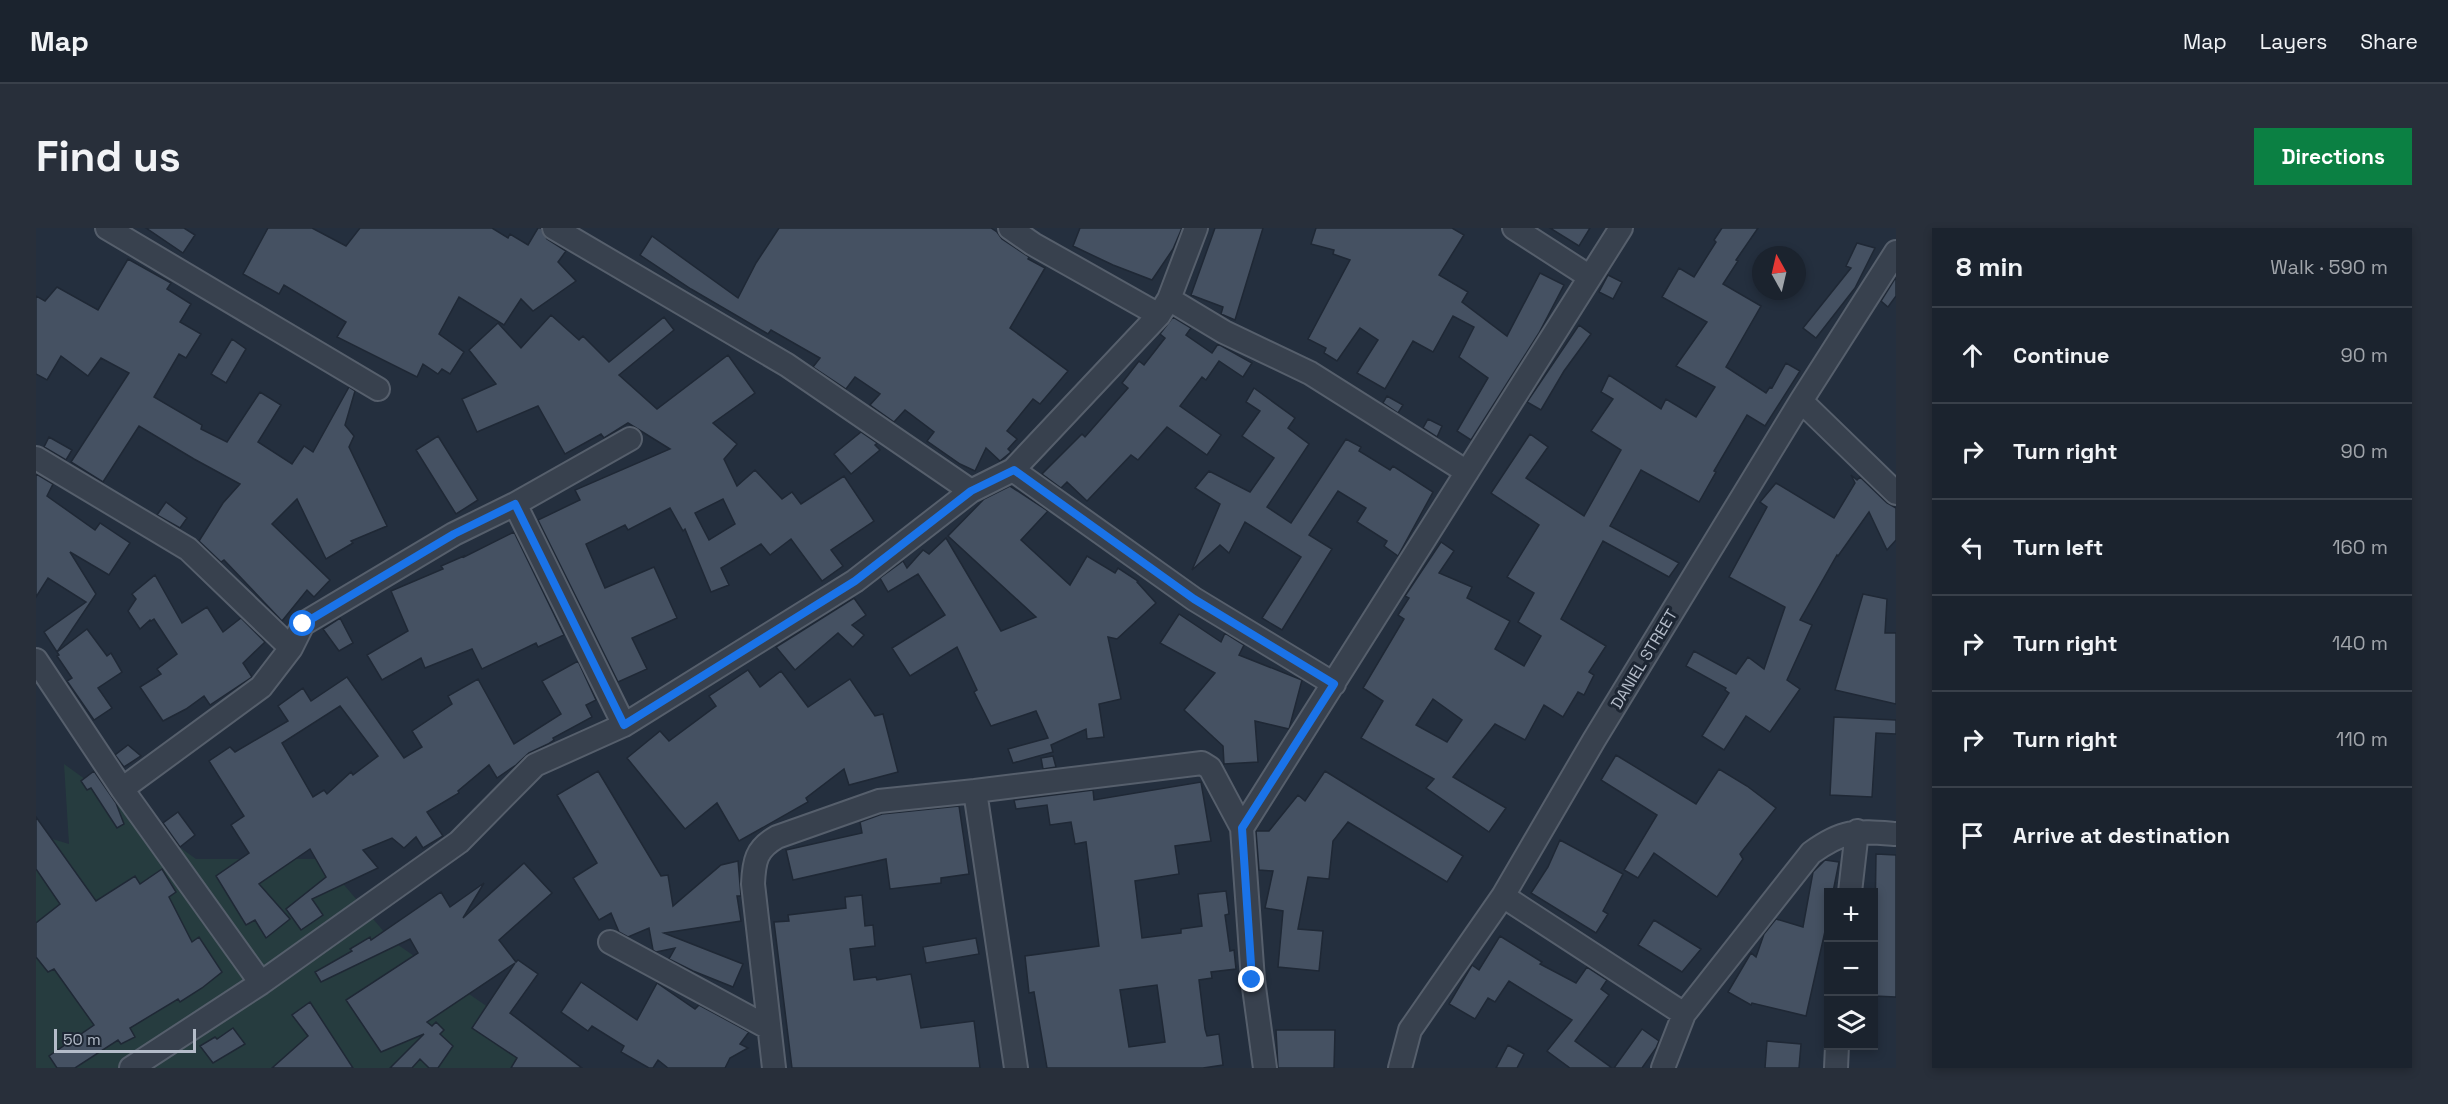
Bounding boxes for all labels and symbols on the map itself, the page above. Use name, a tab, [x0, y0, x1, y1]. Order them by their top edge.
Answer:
north arrow	[1752, 246, 1806, 300]
street label: DANIEL STREET	[1606, 605, 1682, 713]
route start	[289, 610, 315, 636]
route end	[1238, 966, 1264, 992]
scale bar	[54, 1026, 196, 1054]

